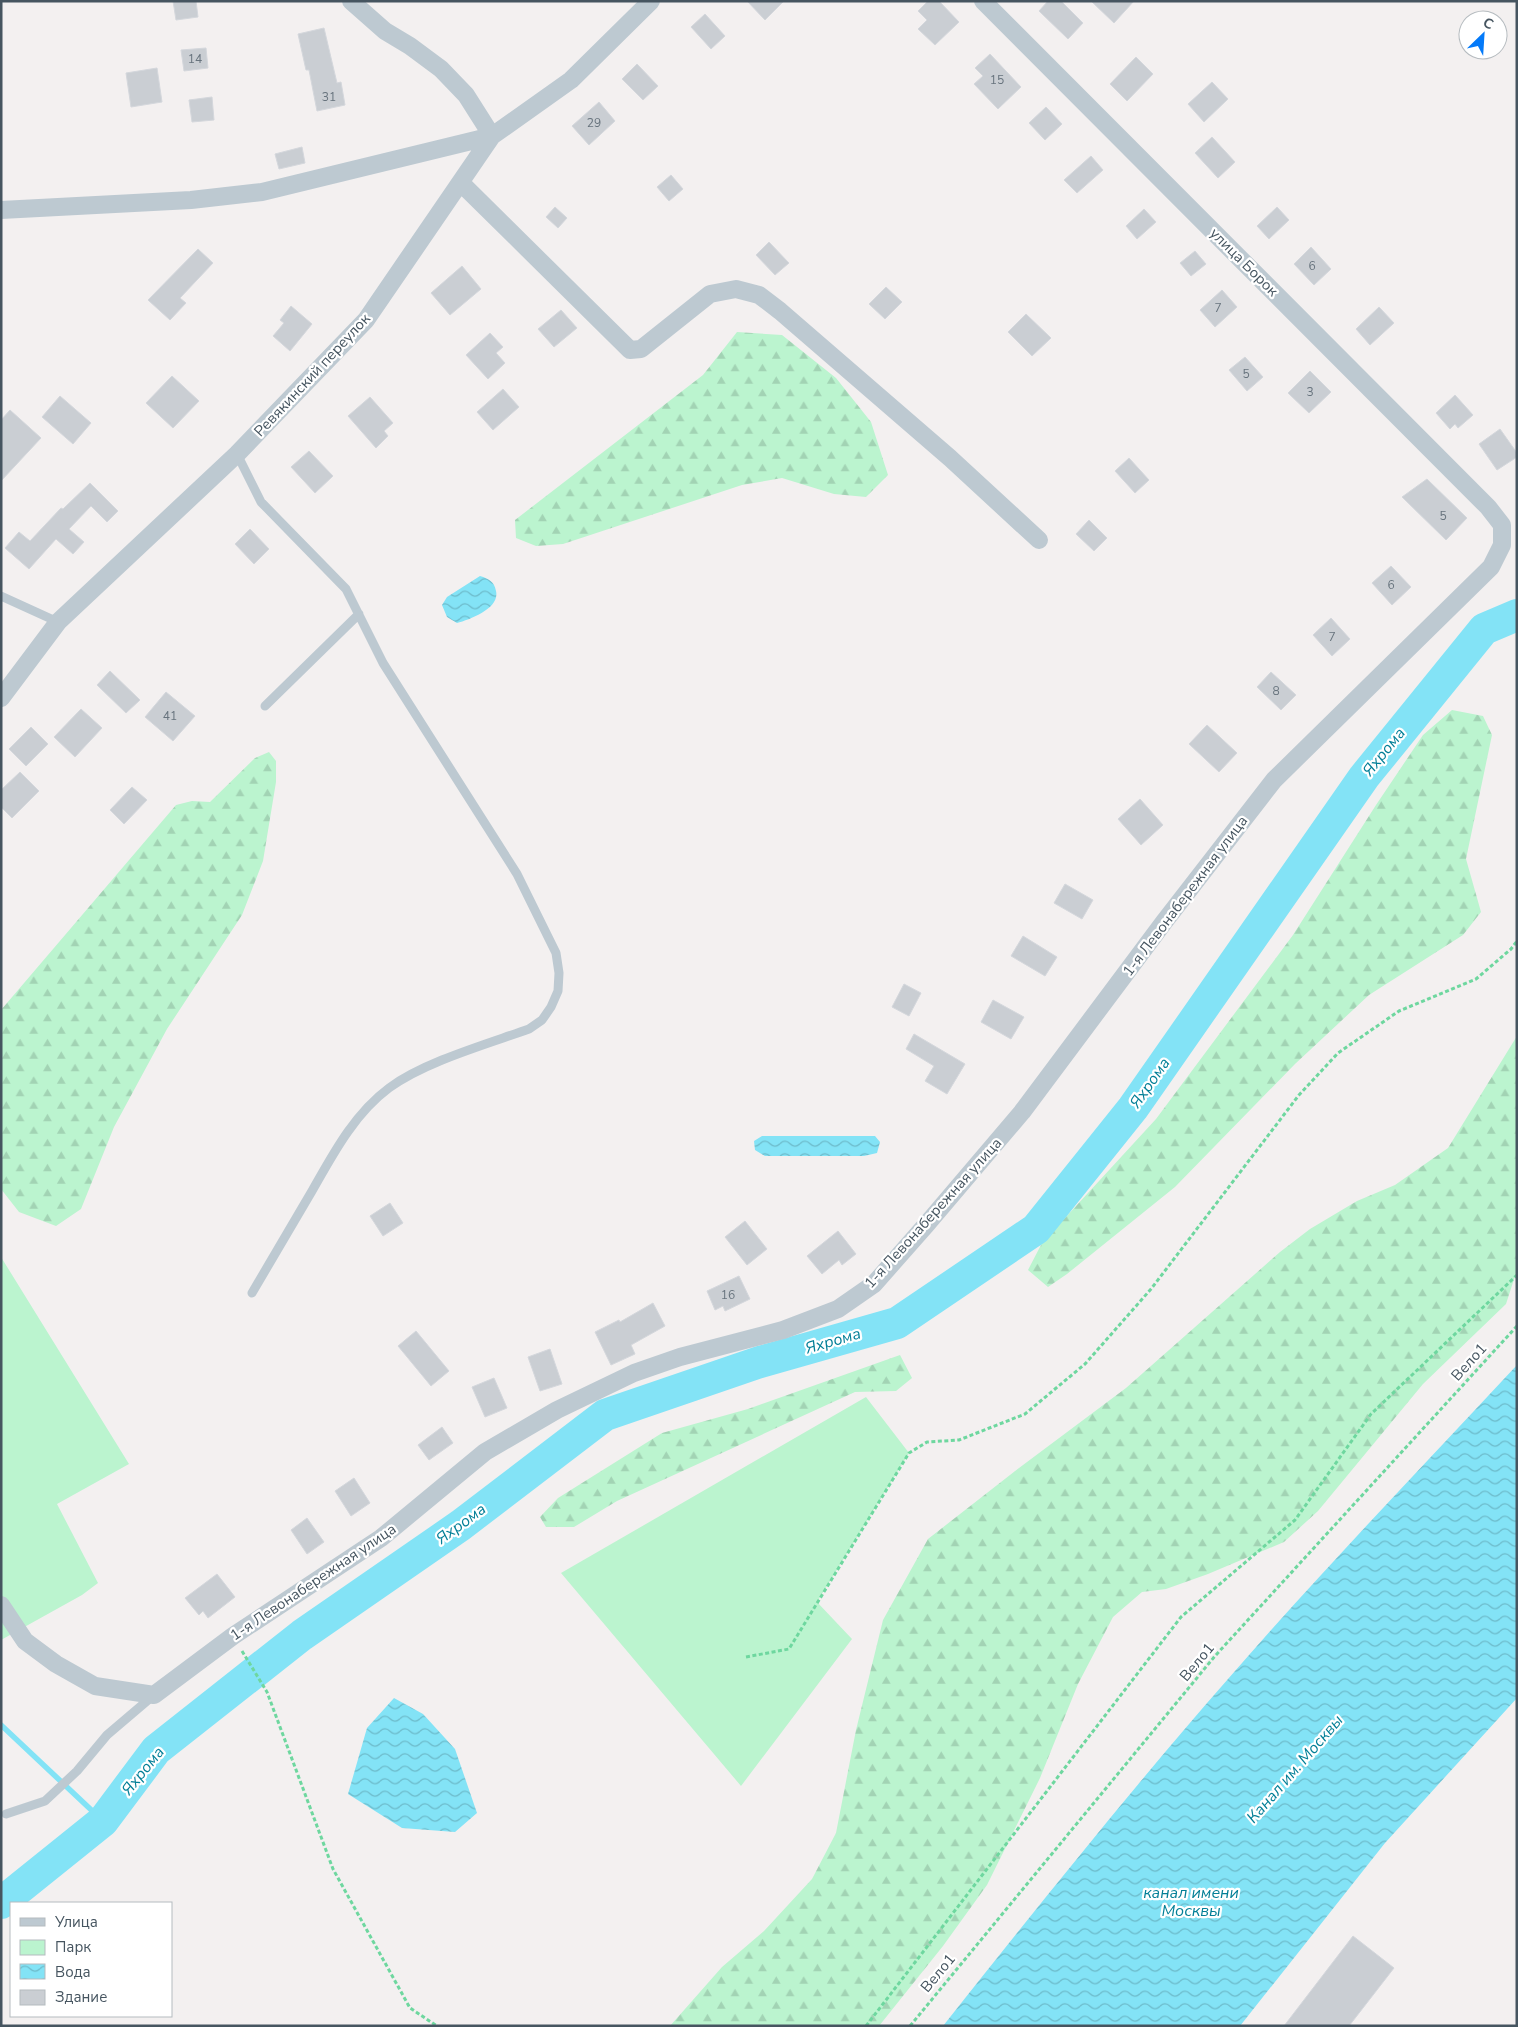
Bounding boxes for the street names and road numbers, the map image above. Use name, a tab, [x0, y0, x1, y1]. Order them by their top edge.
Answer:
street label: улица Борок	[1205, 223, 1283, 301]
street label: Ревякинский переулок	[250, 309, 375, 441]
street label: 1-я Левонабережная улица	[1118, 812, 1252, 980]
street label: 1-я Левонабережная улица	[860, 1133, 1006, 1293]
street label: Вело1	[1447, 1339, 1491, 1385]
street label: 1-я Левонабережная улица	[226, 1519, 400, 1645]
street label: Вело1	[1175, 1639, 1219, 1685]
street label: Вело1	[916, 1950, 960, 1996]

